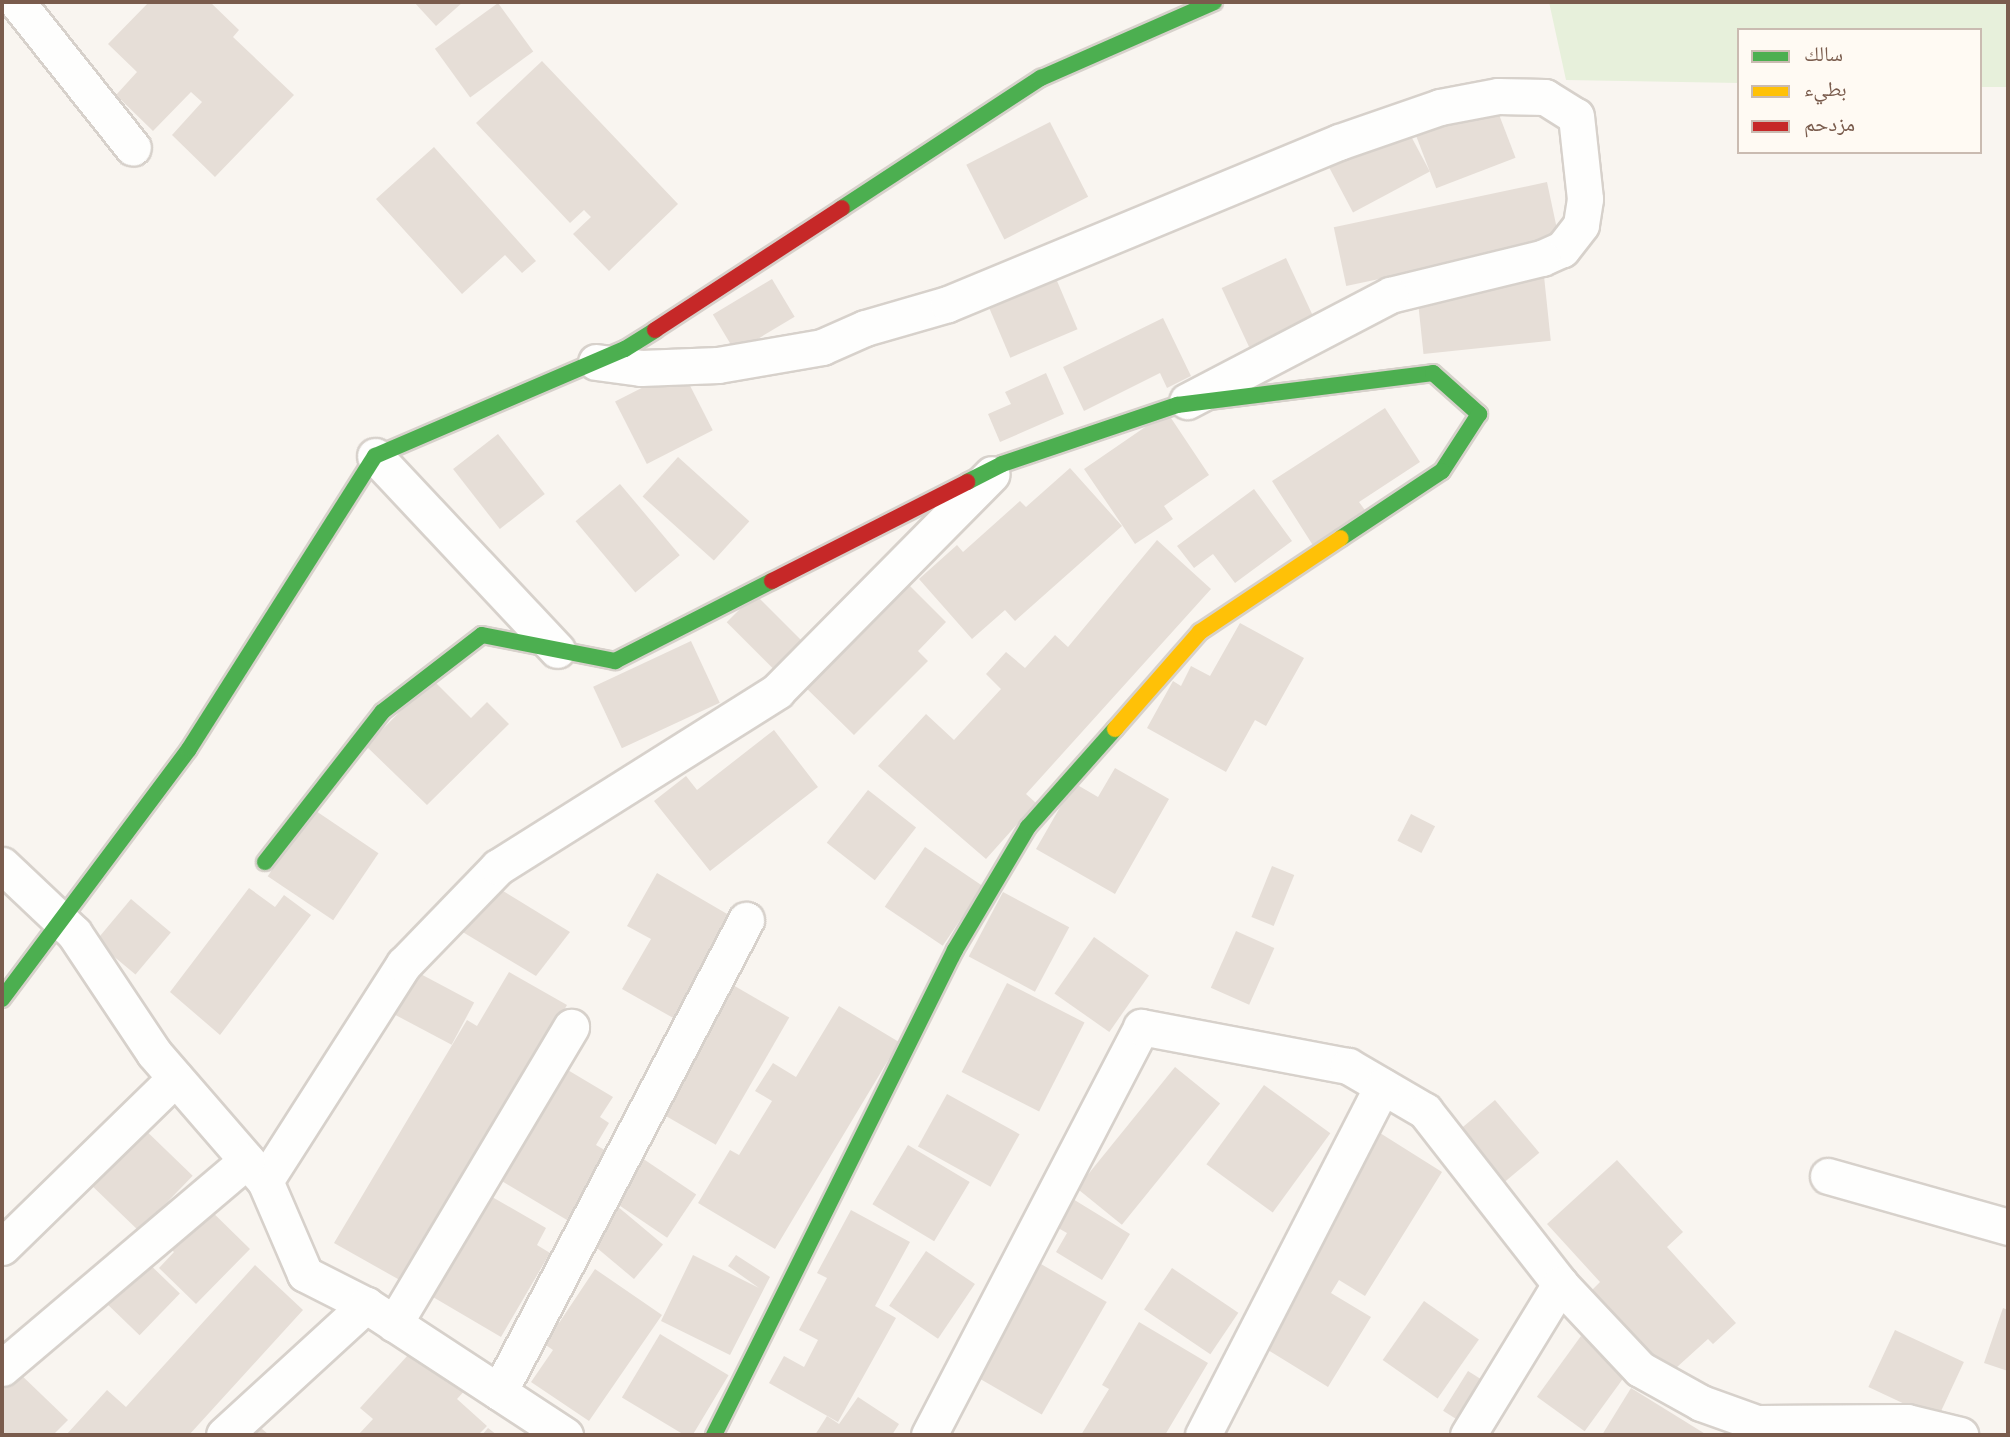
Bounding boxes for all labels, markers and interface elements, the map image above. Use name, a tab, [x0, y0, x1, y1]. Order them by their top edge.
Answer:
legend	[1737, 28, 1982, 154]
text: سالك	[1804, 42, 1843, 67]
text: بطيء	[1804, 77, 1847, 102]
text: مزدحم	[1804, 112, 1855, 137]

